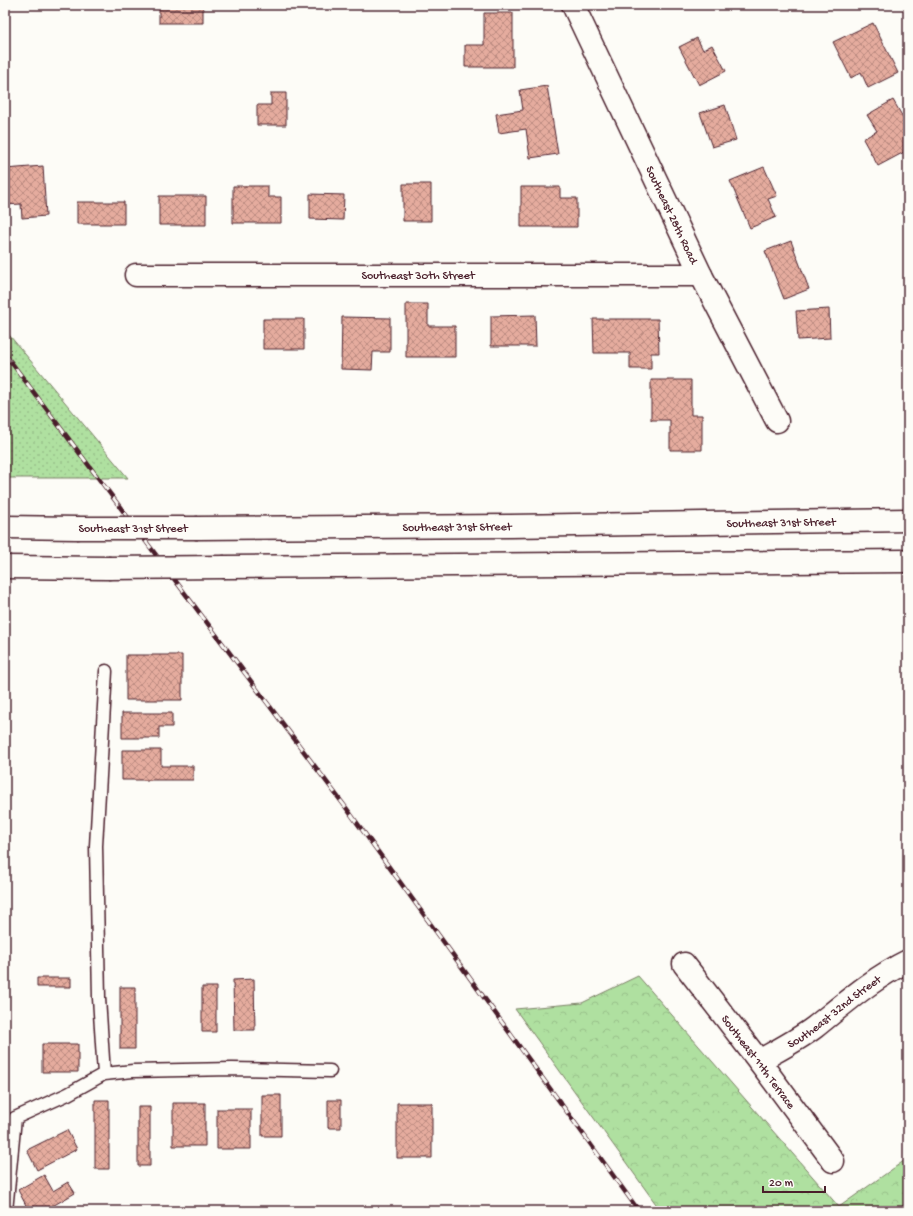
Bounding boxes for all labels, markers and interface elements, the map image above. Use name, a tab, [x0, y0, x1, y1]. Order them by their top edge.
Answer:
street label: Southeast 28th Road	[641, 164, 700, 268]
street label: Southeast 30th Street	[361, 270, 476, 284]
street label: Southeast 31st Street	[726, 516, 837, 532]
street label: Southeast 31st Street	[402, 521, 513, 536]
street label: Southeast 31st Street	[78, 523, 189, 537]
street label: Southeast 32nd Street	[785, 973, 885, 1052]
street label: Southeast 11th Terrace	[717, 1013, 798, 1113]
scale bar	[763, 1168, 825, 1194]
text: 20 m	[769, 1177, 794, 1191]

